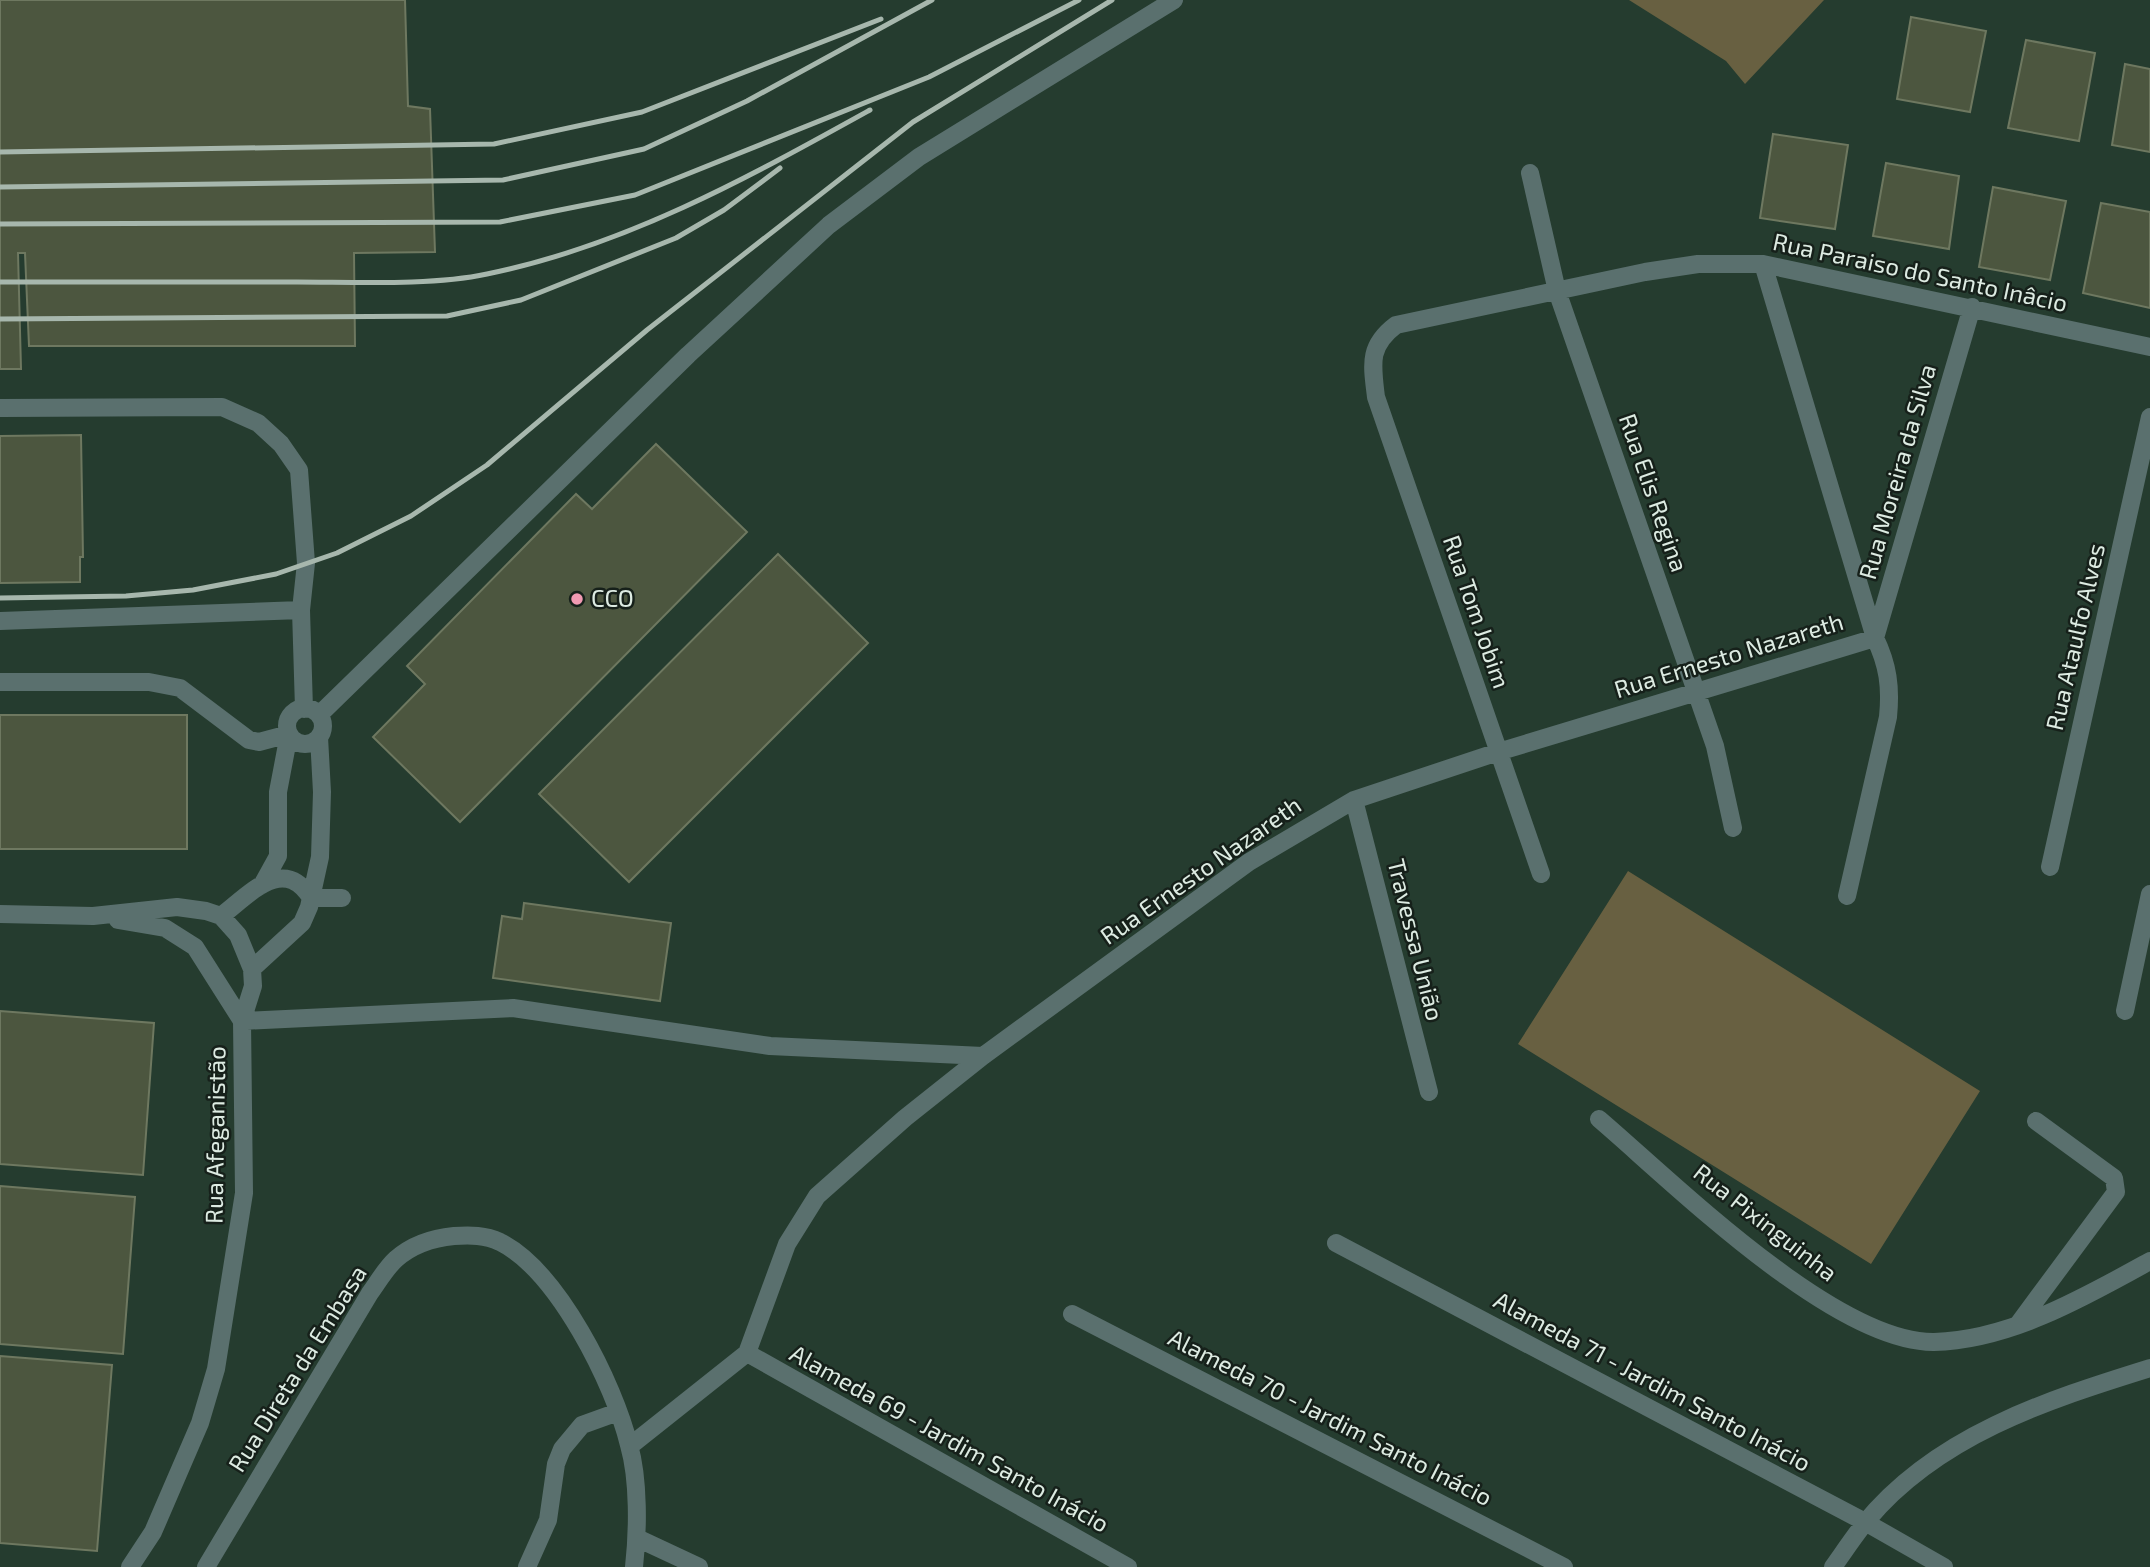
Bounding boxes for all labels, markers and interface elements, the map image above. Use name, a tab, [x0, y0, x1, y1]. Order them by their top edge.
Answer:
street label: Rua Paraiso do Santo Inâcio	[1770, 226, 2070, 317]
street label: Rua Moreira da Silva	[1852, 361, 1941, 582]
street label: Rua Elis Regina	[1614, 410, 1695, 575]
street label: Rua Tom Jobim	[1438, 531, 1517, 692]
street label: Rua Ataulfo Alves	[2039, 541, 2110, 733]
place label: CCO	[591, 583, 634, 612]
marker: CCO	[569, 591, 585, 607]
street label: Rua Ernesto Nazareth	[1610, 606, 1847, 703]
street label: Rua Ernesto Nazareth	[1094, 790, 1306, 950]
street label: Travessa União	[1382, 856, 1451, 1023]
street label: Rua Afeganistão	[198, 1046, 231, 1224]
street label: Rua Pixinguinha	[1689, 1157, 1843, 1287]
street label: Rua Direta da Embasa	[221, 1260, 372, 1477]
street label: Alameda 71 - Jardim Santo Inácio	[1489, 1285, 1816, 1477]
street label: Alameda 70 - Jardim Santo Inácio	[1164, 1322, 1497, 1511]
street label: Alameda 69 - Jardim Santo Inácio	[785, 1338, 1114, 1538]

